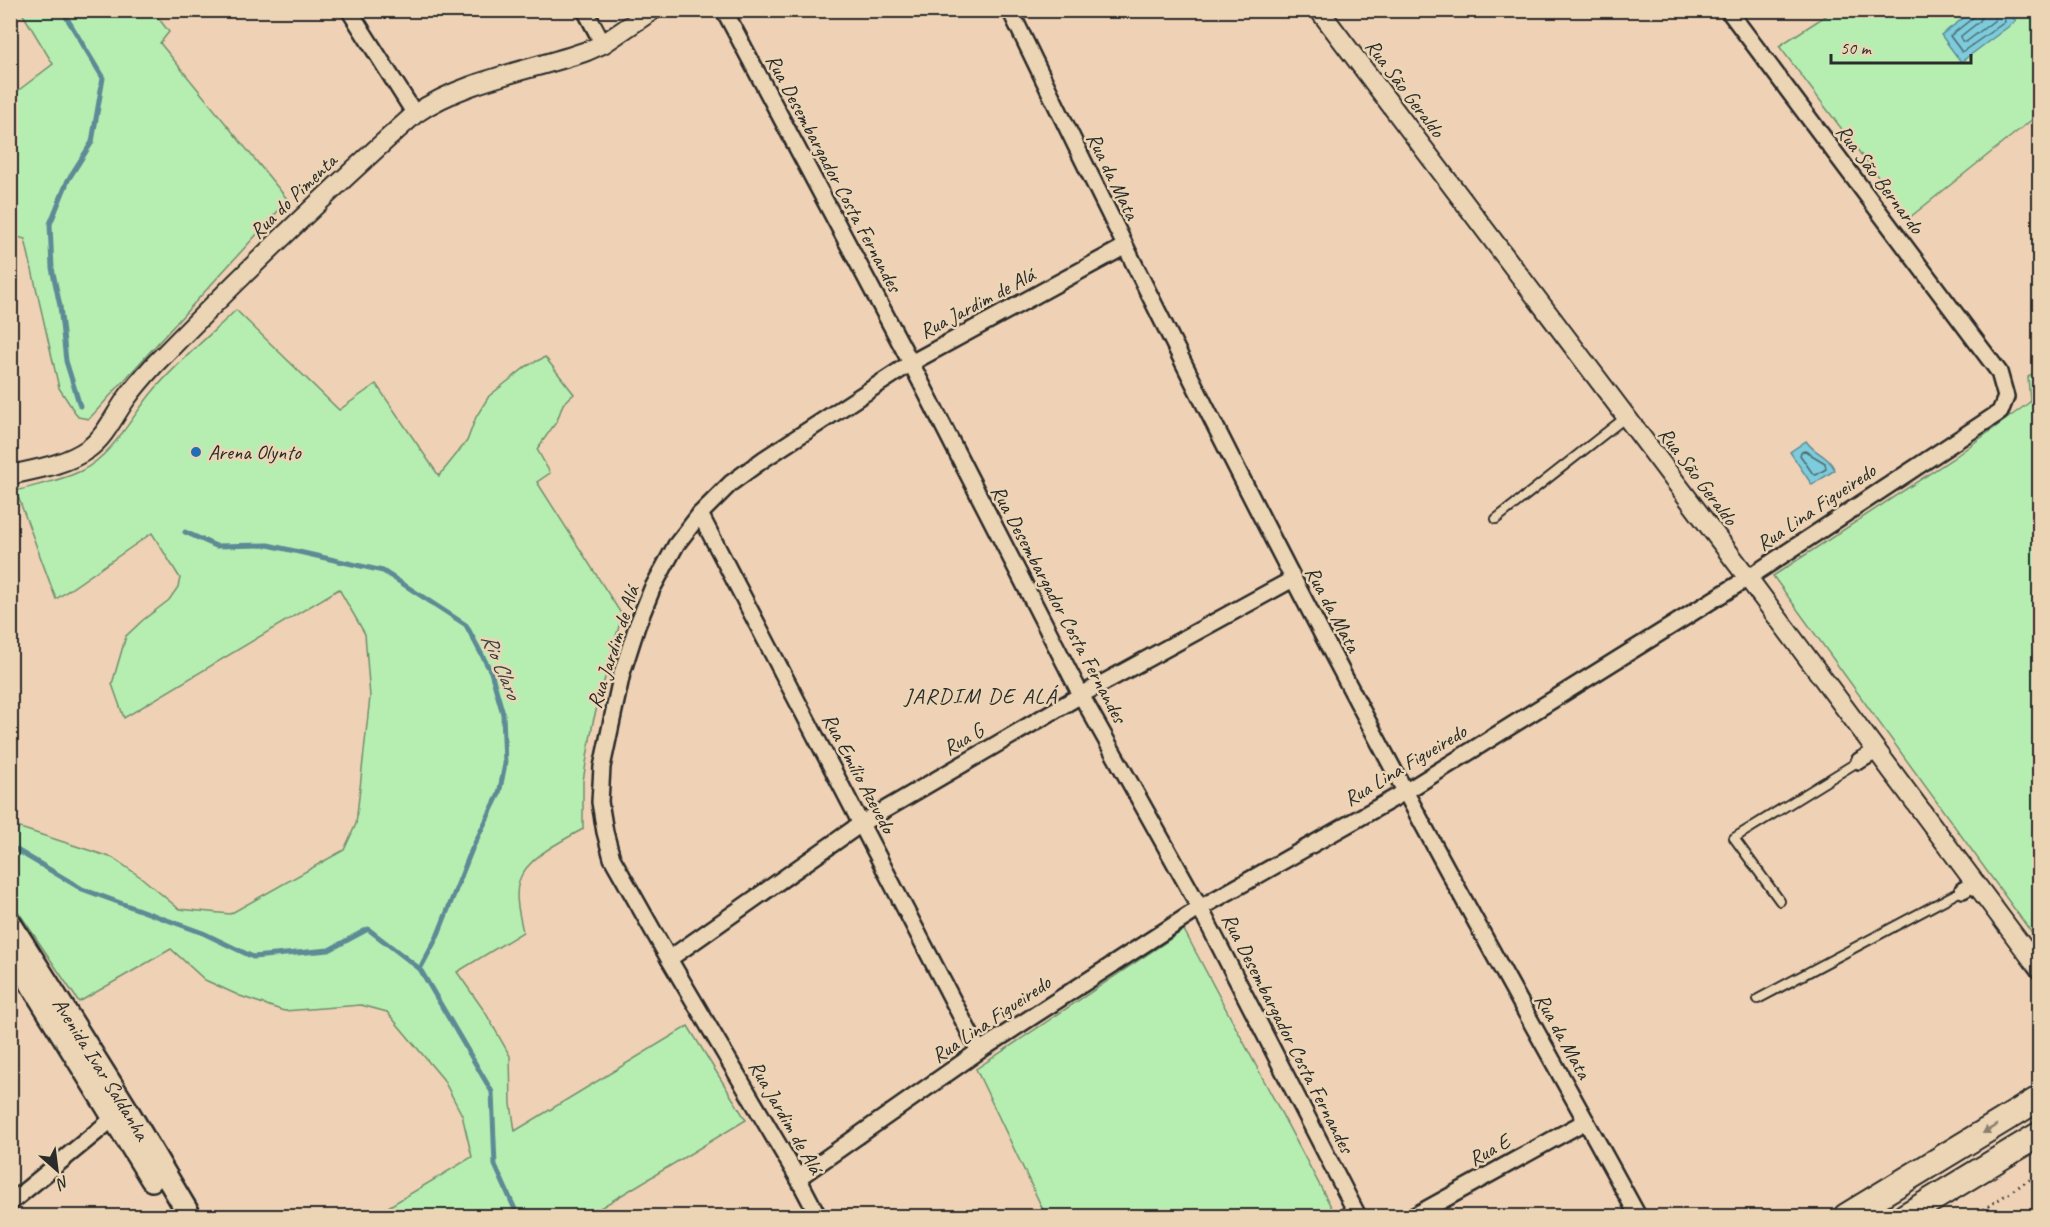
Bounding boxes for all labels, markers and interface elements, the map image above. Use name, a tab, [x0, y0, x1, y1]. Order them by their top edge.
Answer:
scale bar	[1831, 27, 1970, 65]
street label: Rua São Geraldo	[1360, 34, 1451, 143]
text: 50 m	[1840, 37, 1873, 59]
street label: Rua Desembargador Costa Fernandes	[760, 50, 909, 298]
street label: Rua São Bernardo	[1830, 119, 1931, 240]
street label: Rua da Mata	[1081, 128, 1146, 225]
street label: Rua do Pimenta	[244, 146, 344, 244]
street label: Rua Jardim de Alá	[915, 261, 1041, 344]
street label: Rua São Geraldo	[1653, 422, 1744, 531]
place label: Arena Olynto	[208, 439, 302, 465]
marker: Arena Olynto	[189, 445, 203, 459]
street label: Rua Lina Figueiredo	[1751, 457, 1882, 556]
street label: Rua Desembargador Costa Fernandes	[985, 481, 1134, 729]
street label: Rua da Mata	[1300, 562, 1367, 658]
street label: Rua Jardim de Alá	[581, 581, 646, 711]
water label: Rio Claro	[475, 629, 528, 706]
district label: JARDIM DE ALÁ	[903, 682, 1059, 710]
street label: Rua Emílio Azevedo	[817, 709, 903, 840]
street label: Rua G	[938, 716, 990, 761]
street label: Rua Lina Figueiredo	[1339, 717, 1472, 812]
street label: Rua Desembargador Costa Fernandes	[1216, 909, 1361, 1159]
street label: Rua Lina Figueiredo	[926, 969, 1057, 1068]
street label: Rua da Mata	[1529, 989, 1598, 1085]
street label: Avenida Ivar Saldanha	[47, 993, 156, 1147]
street label: Rua Jardim de Alá	[743, 1056, 830, 1180]
one-way arrow	[1982, 1123, 1998, 1134]
street label: Rua E	[1464, 1127, 1517, 1172]
north arrow	[27, 1140, 87, 1200]
text: N	[52, 1171, 73, 1195]

